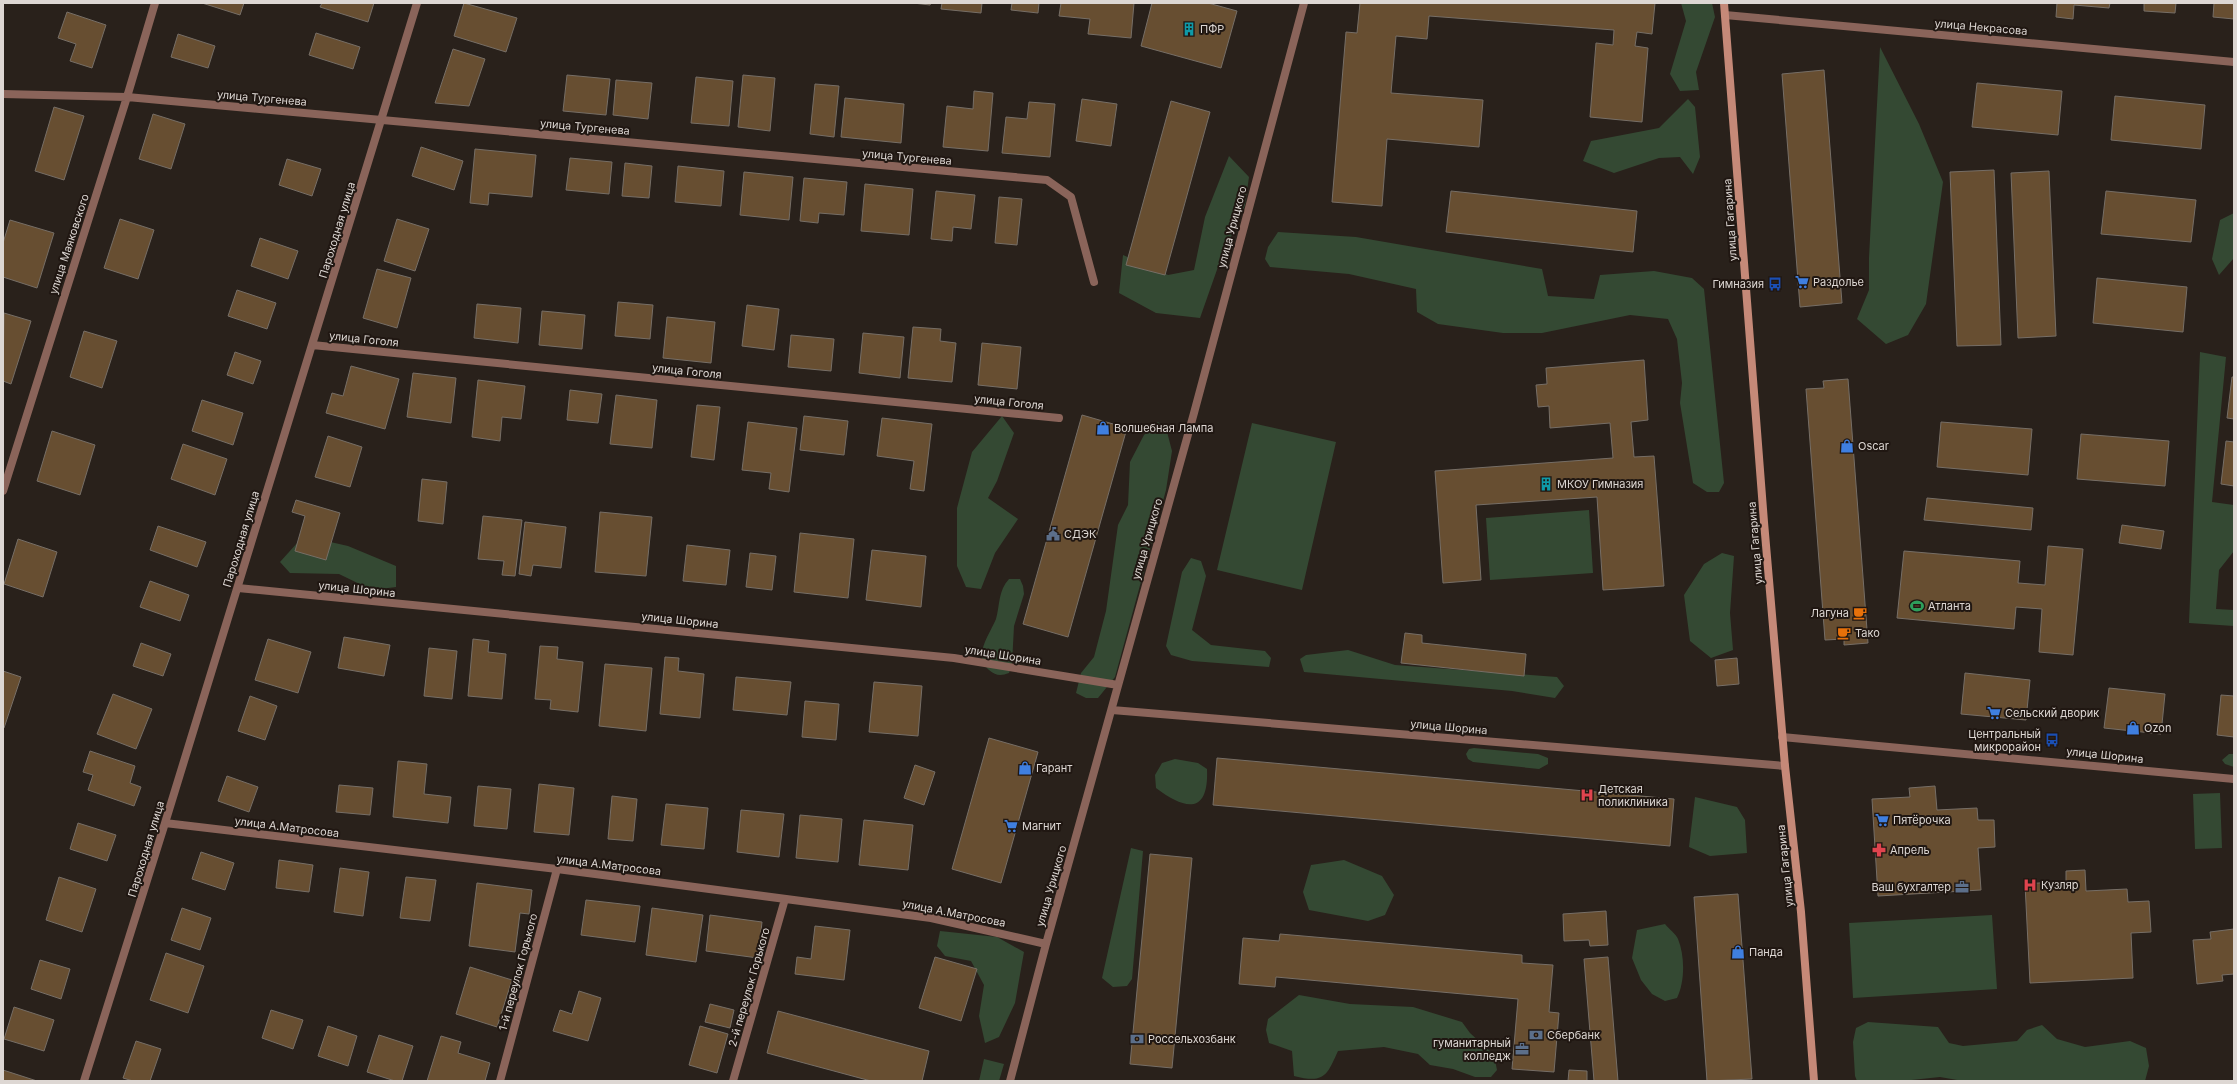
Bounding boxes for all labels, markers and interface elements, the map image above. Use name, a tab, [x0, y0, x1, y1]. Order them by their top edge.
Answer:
street label: улица Некрасова	[1934, 16, 2028, 38]
building icon: ПФР	[1181, 21, 1197, 37]
place label: ПФР	[1200, 22, 1224, 36]
street label: улица Тургенева	[217, 87, 307, 109]
street label: улица Тургенева	[540, 116, 630, 138]
street label: улица Тургенева	[862, 146, 952, 168]
street label: улица Гагарина	[1720, 178, 1740, 262]
street label: Пароходная улица	[316, 180, 358, 280]
street label: улица Урицкого	[1214, 184, 1250, 269]
street label: улица Маяковского	[46, 192, 92, 296]
supermarket icon: Раздолье	[1794, 274, 1810, 290]
place label: Раздолье	[1813, 275, 1864, 289]
bus stop icon: Гимназия	[1767, 276, 1783, 292]
place label: Гимназия	[1713, 277, 1764, 291]
street label: улица Гоголя	[328, 328, 400, 350]
street label: улица Гоголя	[651, 360, 723, 382]
street label: улица Гоголя	[973, 391, 1045, 413]
shop icon: Волшебная Лампа	[1095, 420, 1111, 436]
place label: Волшебная Лампа	[1114, 421, 1213, 435]
shop icon: Oscar	[1839, 438, 1855, 454]
place label: Oscar	[1858, 439, 1889, 453]
building icon: МКОУ Гимназия	[1538, 476, 1554, 492]
place label: МКОУ Гимназия	[1557, 477, 1643, 491]
street label: Пароходная улица	[220, 489, 262, 589]
street label: улица Урицкого	[1129, 496, 1165, 581]
street label: улица Гагарина	[1744, 501, 1766, 585]
public building icon: СДЭК	[1045, 526, 1061, 542]
place label: СДЭК	[1064, 527, 1097, 541]
street label: улица Шорина	[318, 578, 396, 600]
sports icon: Атланта	[1909, 598, 1925, 614]
place label: Атланта	[1928, 599, 1971, 613]
cafe icon: Лагуна	[1852, 605, 1868, 621]
place label: Лагуна	[1811, 606, 1849, 620]
street label: улица Шорина	[641, 609, 719, 631]
cafe icon: Тако	[1836, 625, 1852, 641]
place label: Тако	[1855, 626, 1880, 640]
street label: улица Шорина	[964, 642, 1042, 668]
supermarket icon: Сельский дворик	[1986, 705, 2002, 721]
place label: Сельский дворик	[2005, 706, 2099, 720]
street label: улица Шорина	[1410, 717, 1488, 737]
shop icon: Ozon	[2125, 720, 2141, 736]
place label: Ozon	[2144, 721, 2171, 735]
place label: Центральный микрорайон	[1968, 727, 2041, 754]
bus stop icon: Центральный микрорайон	[2044, 732, 2060, 748]
street label: улица Шорина	[2066, 744, 2144, 766]
shop icon: Гарант	[1017, 760, 1033, 776]
place label: Гарант	[1036, 761, 1073, 775]
place label: Детская поликлиника	[1598, 782, 1668, 809]
hospital icon: Детская поликлиника	[1579, 787, 1595, 803]
street label: Пароходная улица	[125, 799, 167, 899]
supermarket icon: Пятёрочка	[1874, 812, 1890, 828]
place label: Пятёрочка	[1893, 813, 1951, 827]
street label: улица А.Матросова	[234, 814, 340, 840]
supermarket icon: Магнит	[1003, 818, 1019, 834]
place label: Магнит	[1022, 819, 1062, 833]
street label: улица Гагарина	[1774, 824, 1796, 908]
pharmacy icon: Апрель	[1871, 842, 1887, 858]
street label: улица Урицкого	[1033, 843, 1069, 928]
place label: Апрель	[1890, 843, 1930, 857]
street label: улица А.Матросова	[556, 852, 662, 878]
hospital icon: Кузляр	[2022, 877, 2038, 893]
place label: Кузляр	[2041, 878, 2079, 892]
office icon: Ваш бухгалтер	[1954, 879, 1970, 895]
place label: Ваш бухгалтер	[1871, 880, 1951, 894]
street label: улица А.Матросова	[901, 896, 1007, 930]
street label: 1-й переулок Горького	[496, 911, 541, 1032]
street label: 2-й переулок Горького	[725, 925, 773, 1048]
shop icon: Панда	[1730, 944, 1746, 960]
place label: Панда	[1749, 945, 1783, 959]
bank icon: Сбербанк	[1528, 1027, 1544, 1043]
place label: Сбербанк	[1547, 1028, 1600, 1042]
bank icon: Россельхозбанк	[1129, 1031, 1145, 1047]
place label: Россельхозбанк	[1148, 1032, 1236, 1046]
place label: гуманитарный колледж	[1433, 1036, 1511, 1063]
office icon: гуманитарный колледж	[1514, 1041, 1530, 1057]

